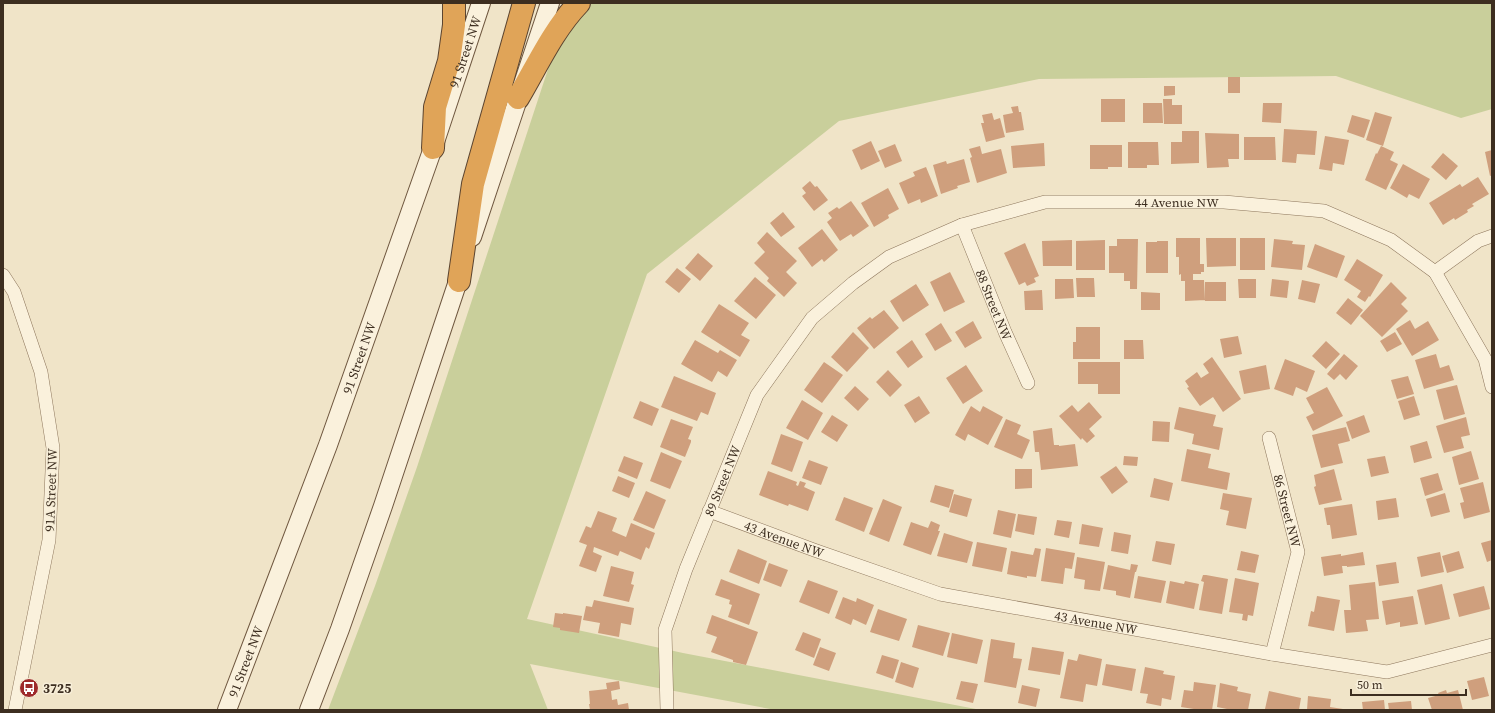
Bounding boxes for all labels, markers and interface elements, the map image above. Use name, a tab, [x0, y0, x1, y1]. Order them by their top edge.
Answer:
street label: 91 Street NW	[445, 13, 485, 90]
street label: 44 Avenue NW	[1135, 194, 1219, 211]
street label: 88 Street NW	[972, 267, 1016, 343]
street label: 91 Street NW	[338, 319, 379, 396]
street label: 89 Street NW	[700, 442, 744, 518]
street label: 91A Street NW	[41, 448, 61, 532]
street label: 86 Street NW	[1270, 472, 1305, 549]
street label: 43 Avenue NW	[742, 516, 827, 561]
street label: 43 Avenue NW	[1053, 606, 1139, 638]
street label: 91 Street NW	[224, 623, 267, 699]
scale bar	[1351, 671, 1466, 697]
bus stop icon: 3725	[18, 677, 40, 699]
text: 50 m	[1357, 677, 1383, 693]
place label: 3725	[43, 680, 71, 697]

